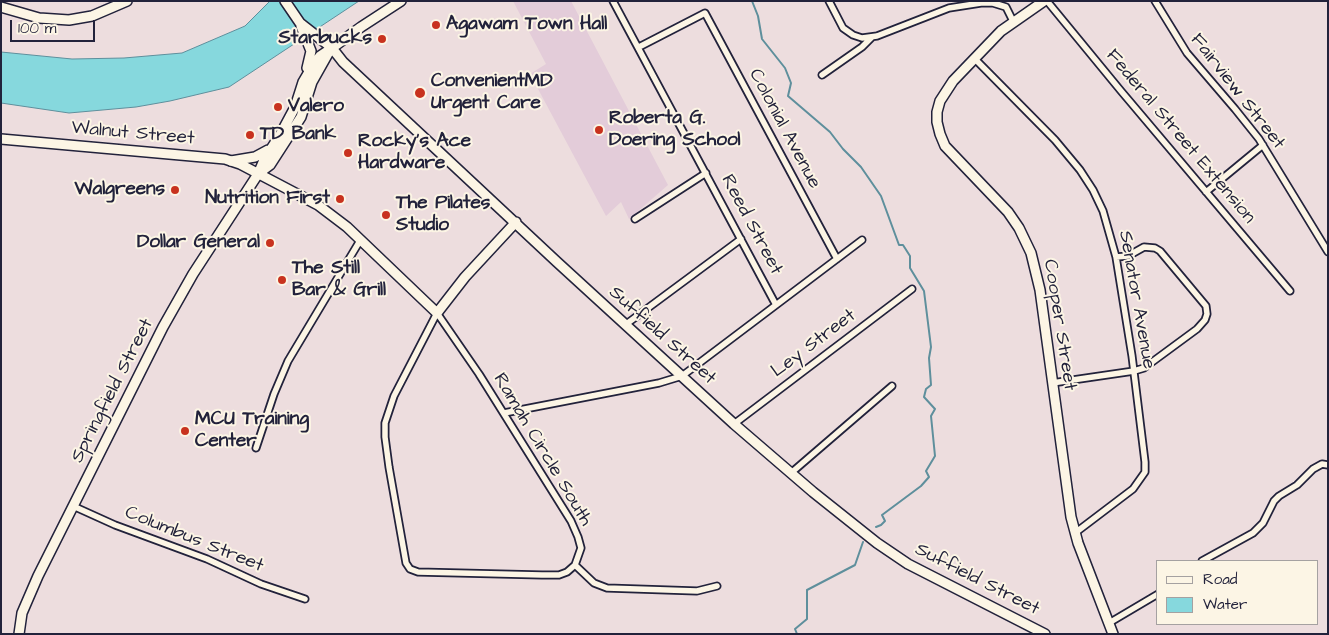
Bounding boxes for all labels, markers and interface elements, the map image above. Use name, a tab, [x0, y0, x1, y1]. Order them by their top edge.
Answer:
scale bar	[12, 10, 98, 42]
place label: Agawam Town Hall	[446, 14, 607, 36]
text: 100 m	[18, 18, 57, 39]
marker: Agawam Town Hall	[430, 19, 442, 31]
place label: Starbucks	[278, 28, 372, 50]
street label: Fairview Street	[1185, 30, 1289, 154]
marker: Starbucks	[376, 33, 388, 45]
street label: Federal Street Extension	[1100, 45, 1260, 229]
street label: Colonial Avenue	[743, 65, 825, 193]
place label: ConvenientMD Urgent Care	[431, 71, 553, 115]
marker: ConvenientMD Urgent Care	[413, 86, 427, 100]
place label: Valero	[288, 96, 344, 118]
marker: Valero	[272, 101, 284, 113]
place label: Roberta G. Doering School	[609, 108, 741, 152]
street label: Walnut Street	[70, 117, 196, 151]
place label: TD Bank	[260, 124, 336, 146]
marker: Roberta G. Doering School	[593, 124, 605, 136]
marker: TD Bank	[244, 129, 256, 141]
place label: Rocky's Ace Hardware	[358, 131, 471, 175]
marker: Rocky's Ace Hardware	[342, 147, 354, 159]
street label: Reed Street	[715, 171, 787, 279]
place label: Walgreens	[75, 179, 165, 201]
marker: Walgreens	[169, 184, 181, 196]
place label: Nutrition First	[205, 188, 330, 210]
marker: Nutrition First	[334, 193, 346, 205]
place label: The Pilates Studio	[396, 193, 490, 237]
marker: The Pilates Studio	[380, 209, 392, 221]
street label: Senator Avenue	[1113, 229, 1159, 371]
place label: Dollar General	[137, 232, 260, 254]
marker: Dollar General	[264, 237, 276, 249]
place label: The Still Bar & Grill	[292, 258, 386, 302]
street label: Cooper Street	[1037, 258, 1081, 392]
marker: The Still Bar & Grill	[276, 274, 288, 286]
street label: Suffield Street	[604, 282, 720, 390]
street label: Ley Street	[767, 305, 861, 383]
street label: Springfield Street	[67, 315, 159, 467]
street label: Ramah Circle South	[487, 370, 597, 530]
place label: MCU Training Center	[195, 409, 309, 453]
marker: MCU Training Center	[179, 425, 191, 437]
street label: Columbus Street	[121, 502, 267, 578]
street label: Suffield Street	[911, 539, 1043, 621]
legend	[1156, 560, 1319, 625]
text: Road	[1203, 569, 1237, 590]
text: Water	[1203, 594, 1247, 615]

